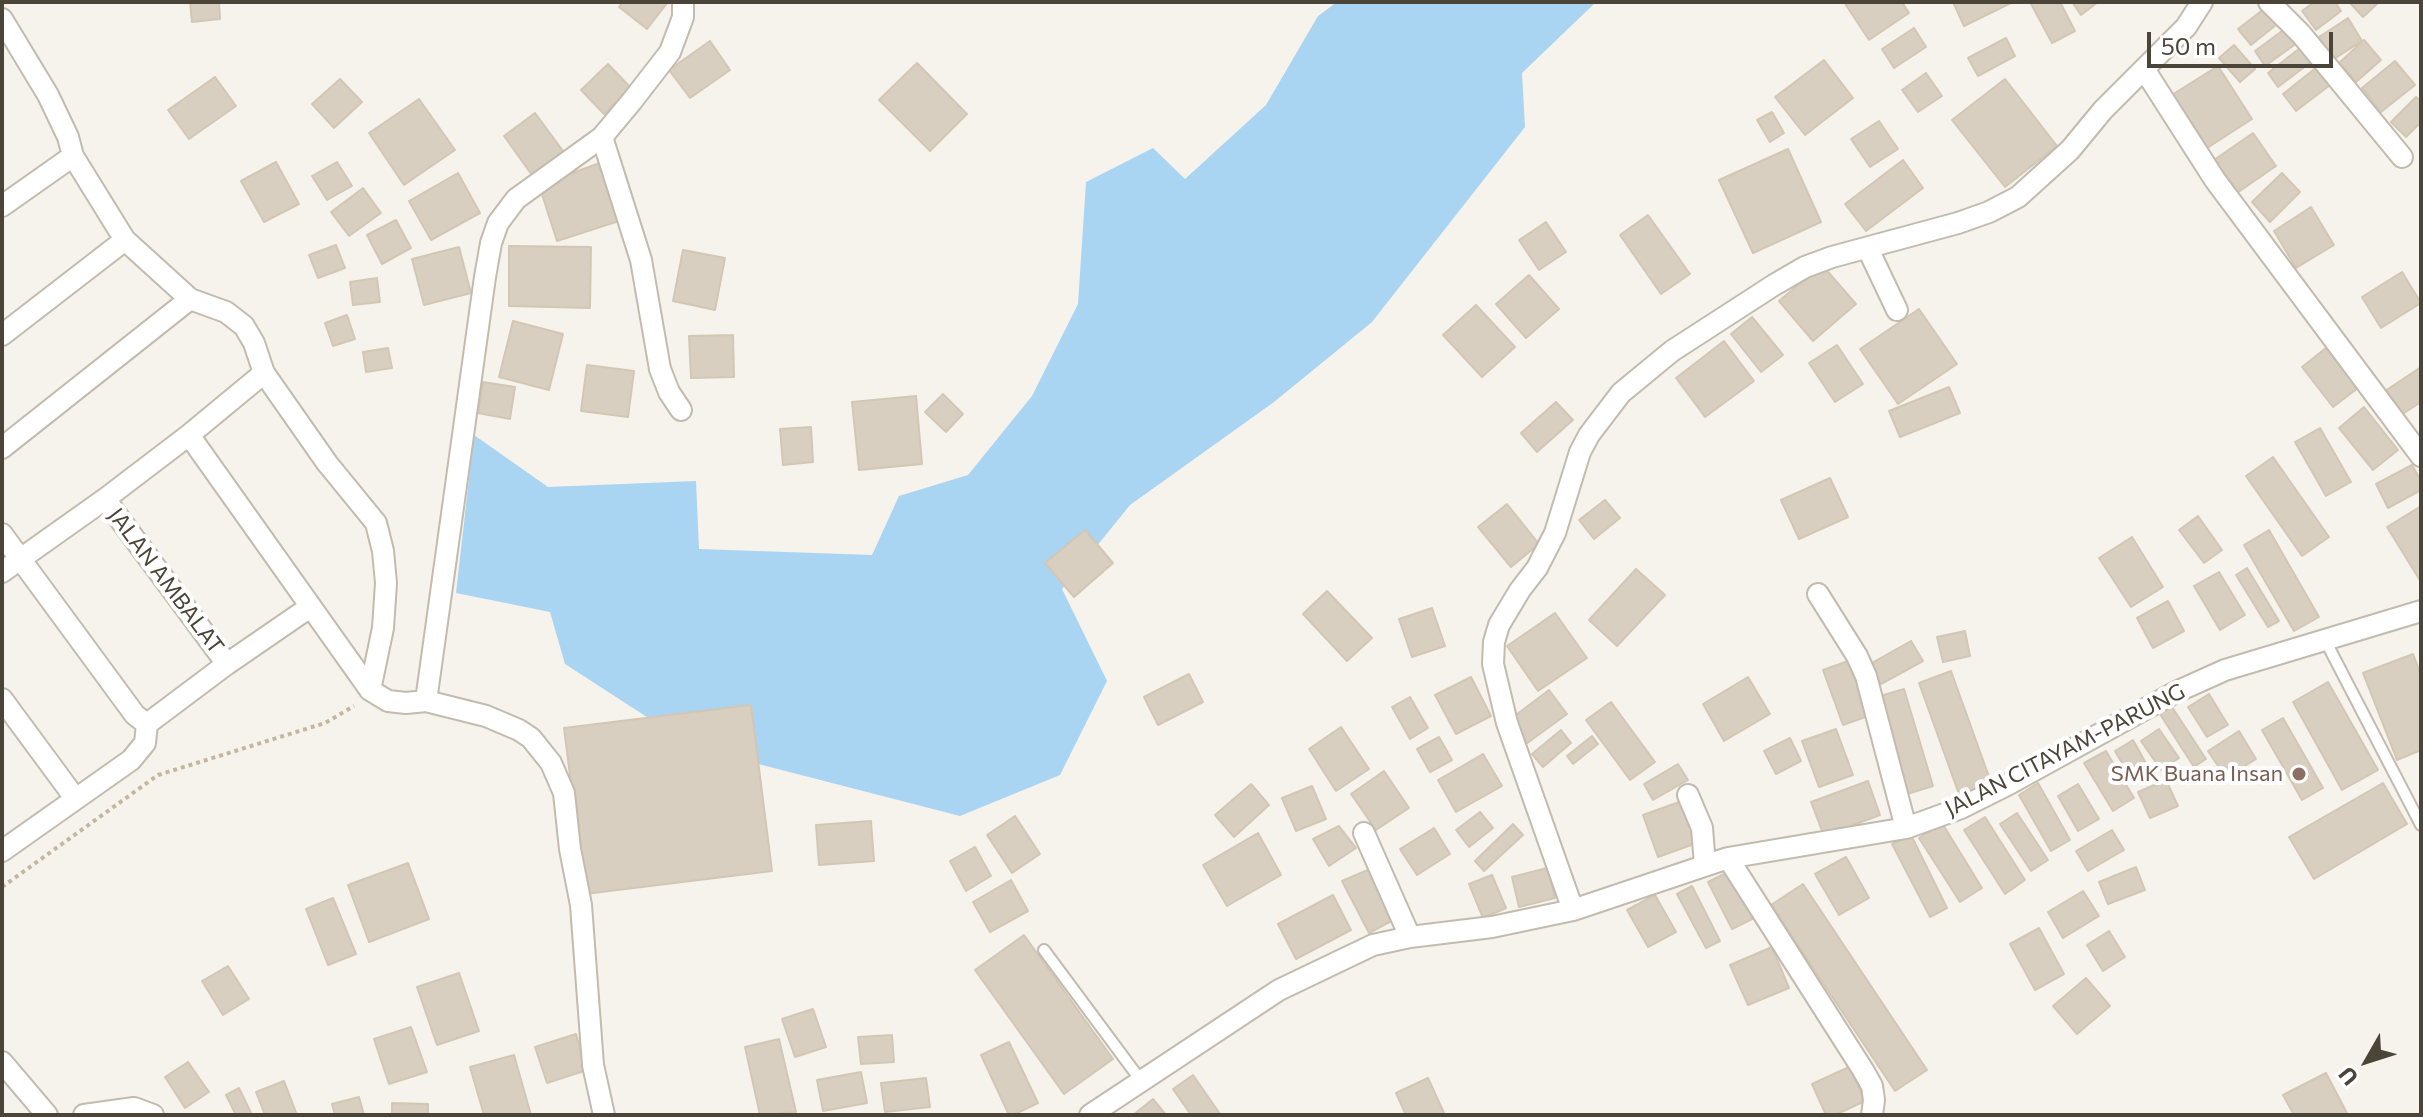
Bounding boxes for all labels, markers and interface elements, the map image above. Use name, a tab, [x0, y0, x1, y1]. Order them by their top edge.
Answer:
scale bar	[2151, 16, 2337, 66]
text: 50 m	[2161, 31, 2216, 60]
street label: JALAN AMBALAT	[103, 503, 229, 659]
street label: JALAN CITAYAM-PARUNG	[1941, 678, 2189, 822]
place label: SMK Buana Insan	[2111, 761, 2283, 787]
marker: SMK Buana Insan	[2290, 765, 2308, 783]
north arrow	[2327, 1021, 2407, 1101]
text: U	[2332, 1062, 2363, 1091]

